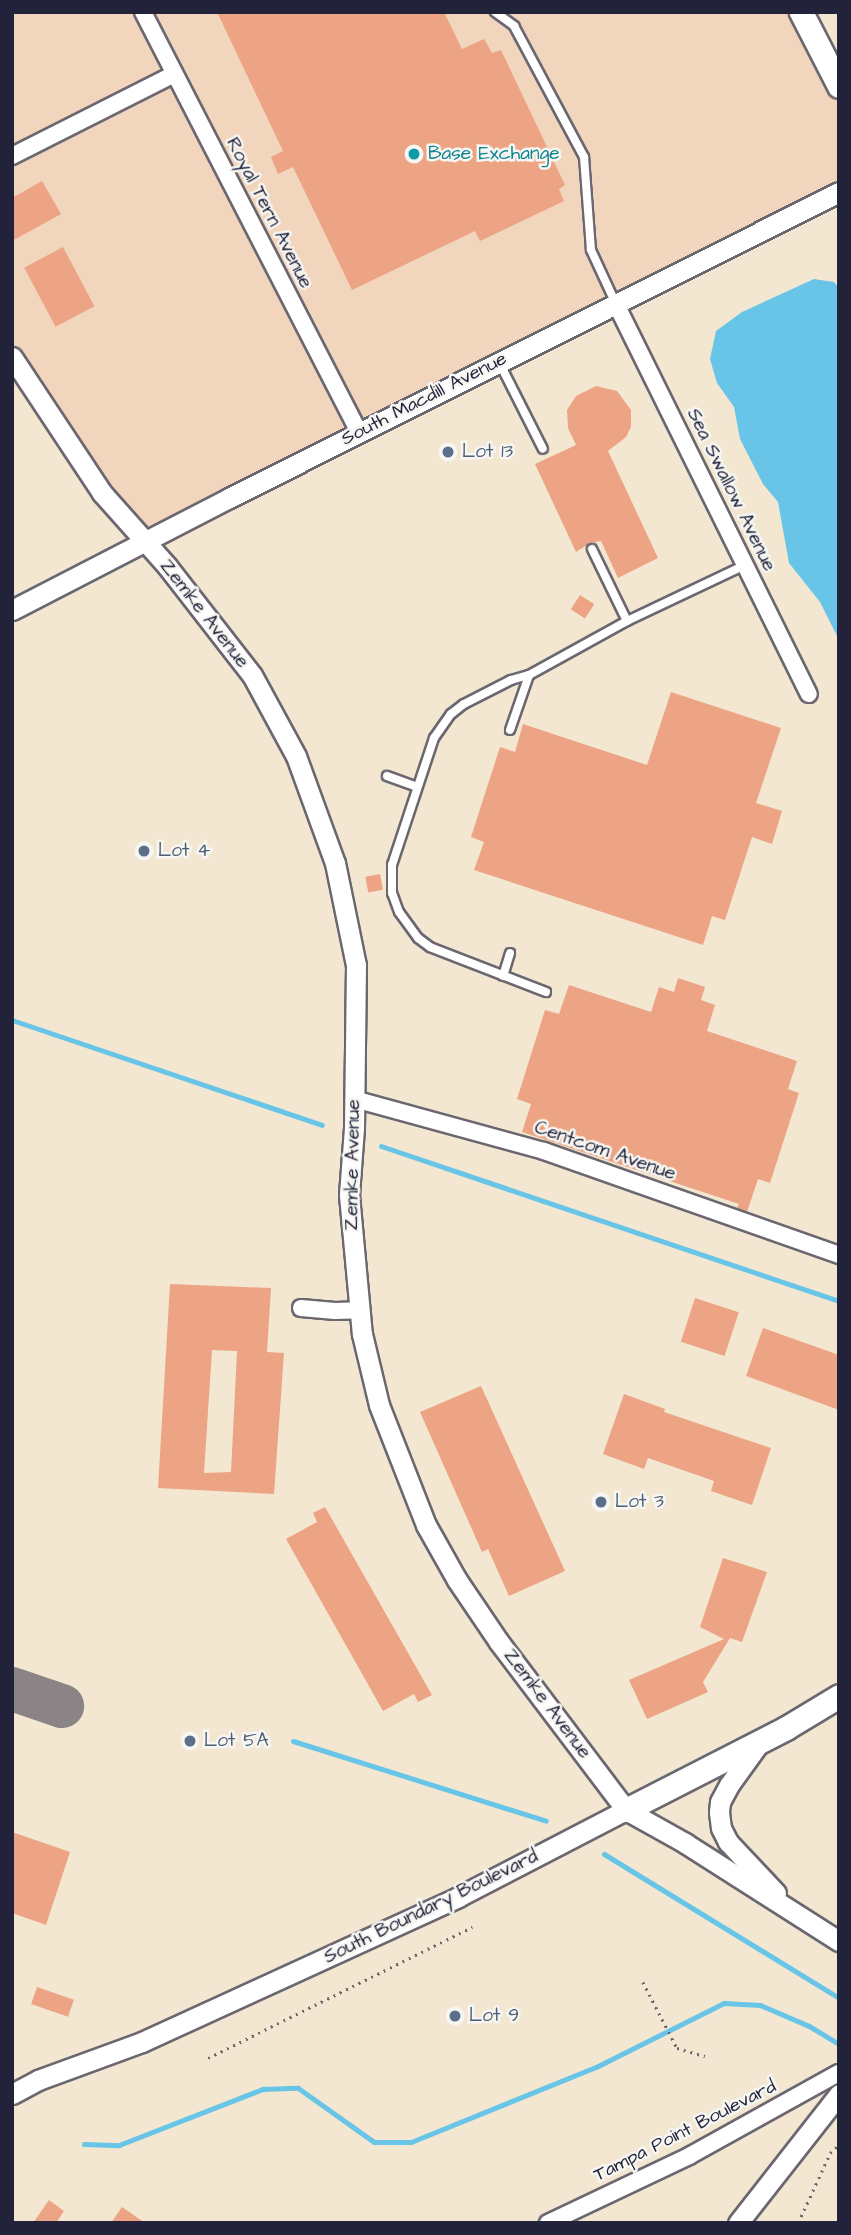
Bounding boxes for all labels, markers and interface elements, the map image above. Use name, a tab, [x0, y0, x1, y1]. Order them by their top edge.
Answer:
street label: Royal Tern Avenue	[221, 134, 317, 292]
place label: Base Exchange	[428, 143, 559, 165]
marker: Base Exchange	[406, 146, 422, 162]
street label: South Macdill Avenue	[337, 347, 511, 451]
street label: Sea Swallow Avenue	[682, 405, 780, 575]
place label: Lot 13	[462, 441, 513, 463]
marker: Lot 13	[440, 444, 456, 460]
street label: Zemke Avenue	[155, 555, 253, 673]
place label: Lot 4	[158, 840, 210, 862]
marker: Lot 4	[136, 843, 152, 859]
street label: Zemke Avenue	[340, 1099, 366, 1231]
street label: Centcom Avenue	[531, 1116, 679, 1186]
place label: Lot 3	[615, 1491, 664, 1513]
marker: Lot 3	[593, 1494, 609, 1510]
street label: Zemke Avenue	[498, 1645, 596, 1763]
place label: Lot 5A	[204, 1730, 269, 1752]
marker: Lot 5A	[182, 1733, 198, 1749]
street label: South Boundary Boulevard	[320, 1845, 542, 1969]
place label: Lot 9	[469, 2005, 519, 2027]
marker: Lot 9	[447, 2008, 463, 2024]
street label: Tampa Point Boulevard	[590, 2075, 780, 2187]

